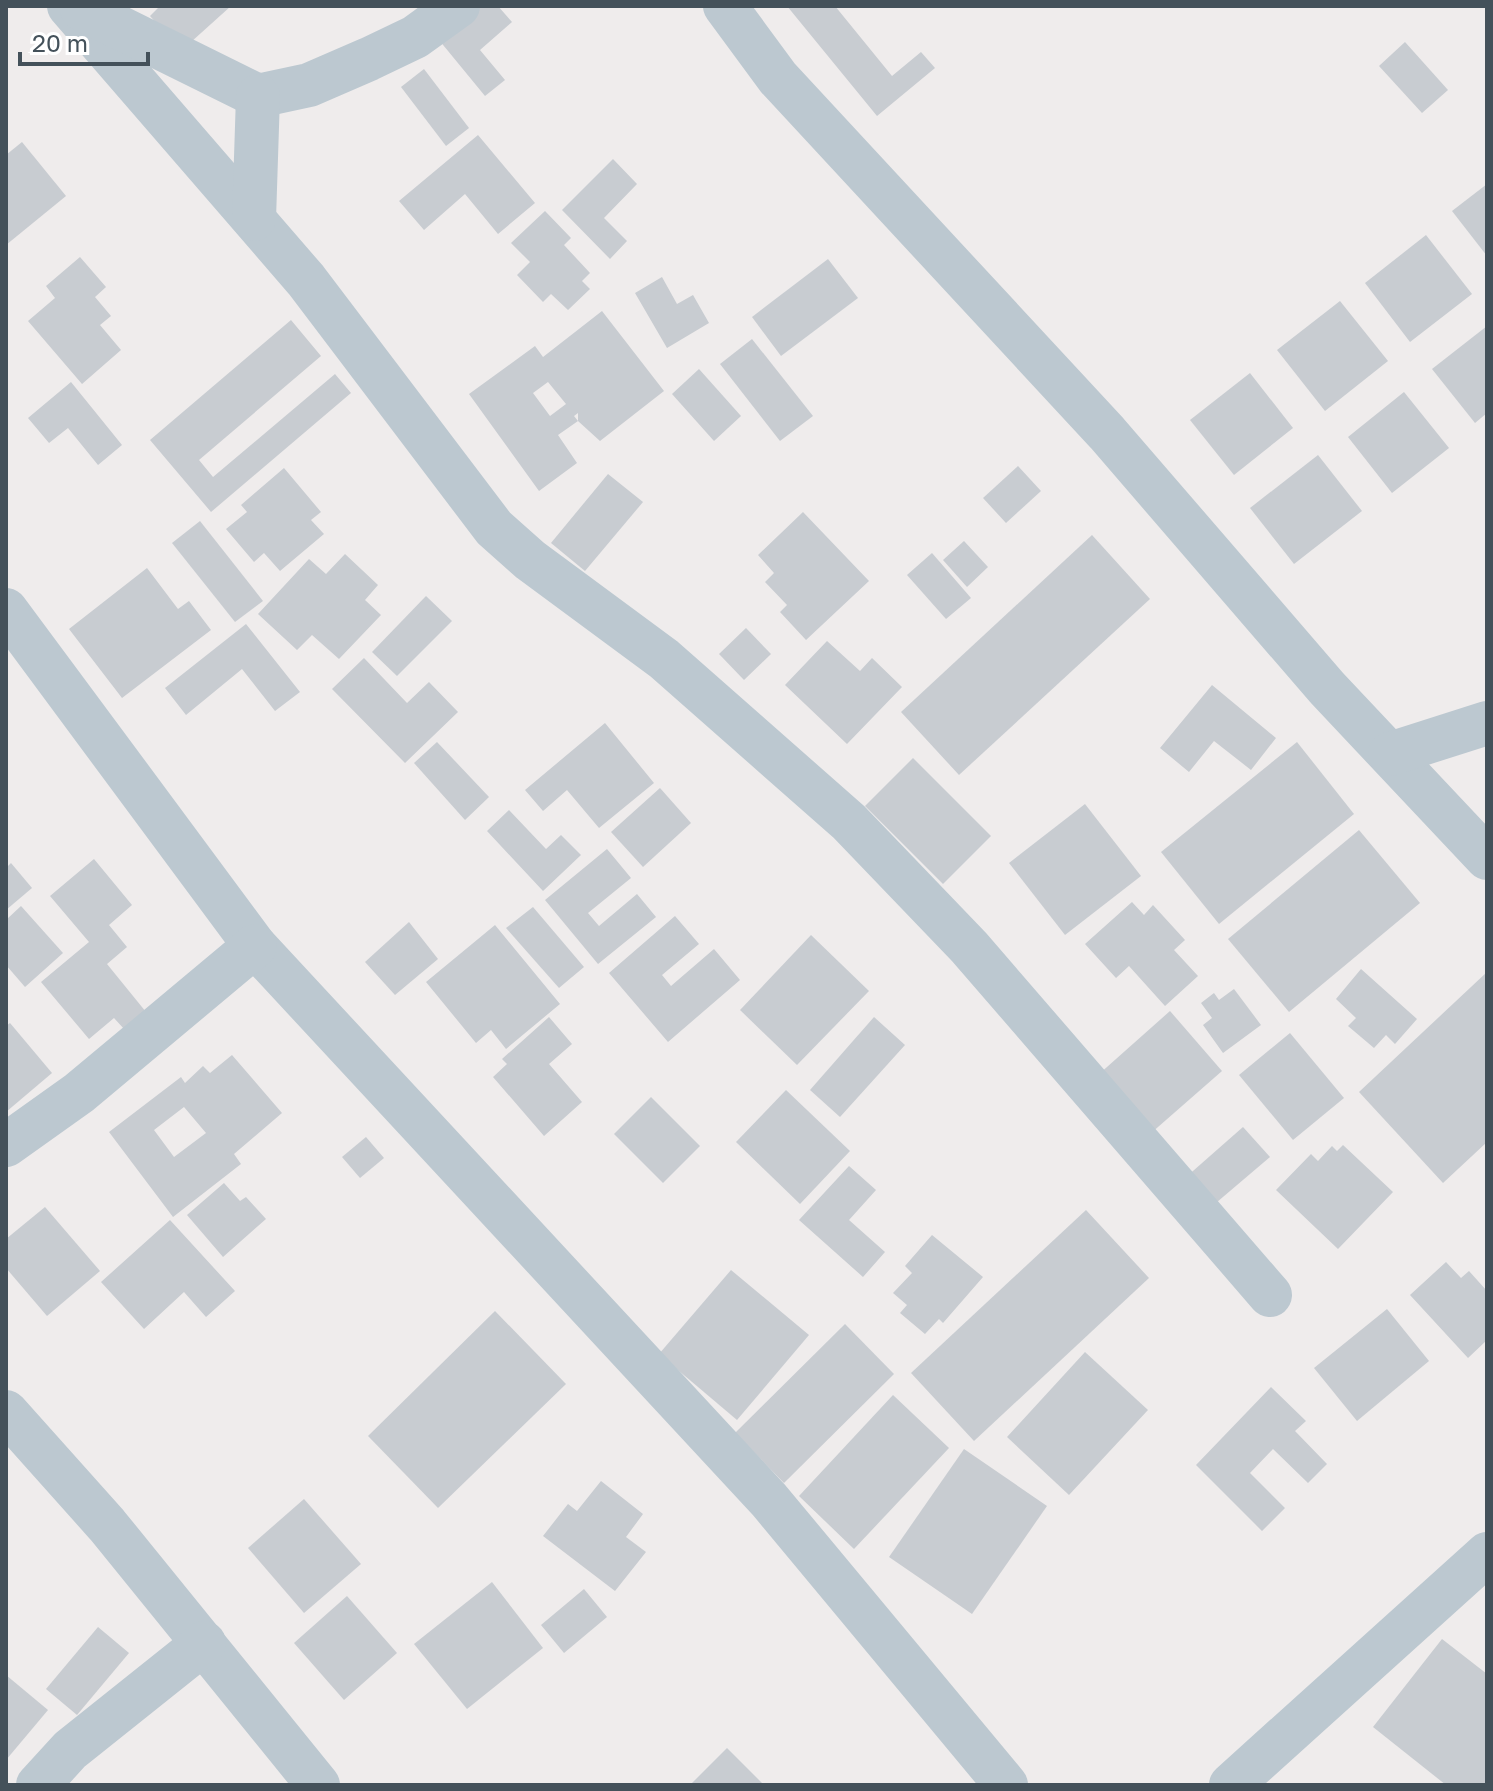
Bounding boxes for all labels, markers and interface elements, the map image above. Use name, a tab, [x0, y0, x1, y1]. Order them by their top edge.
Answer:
scale bar	[20, 16, 148, 66]
text: 20 m	[32, 28, 88, 57]

